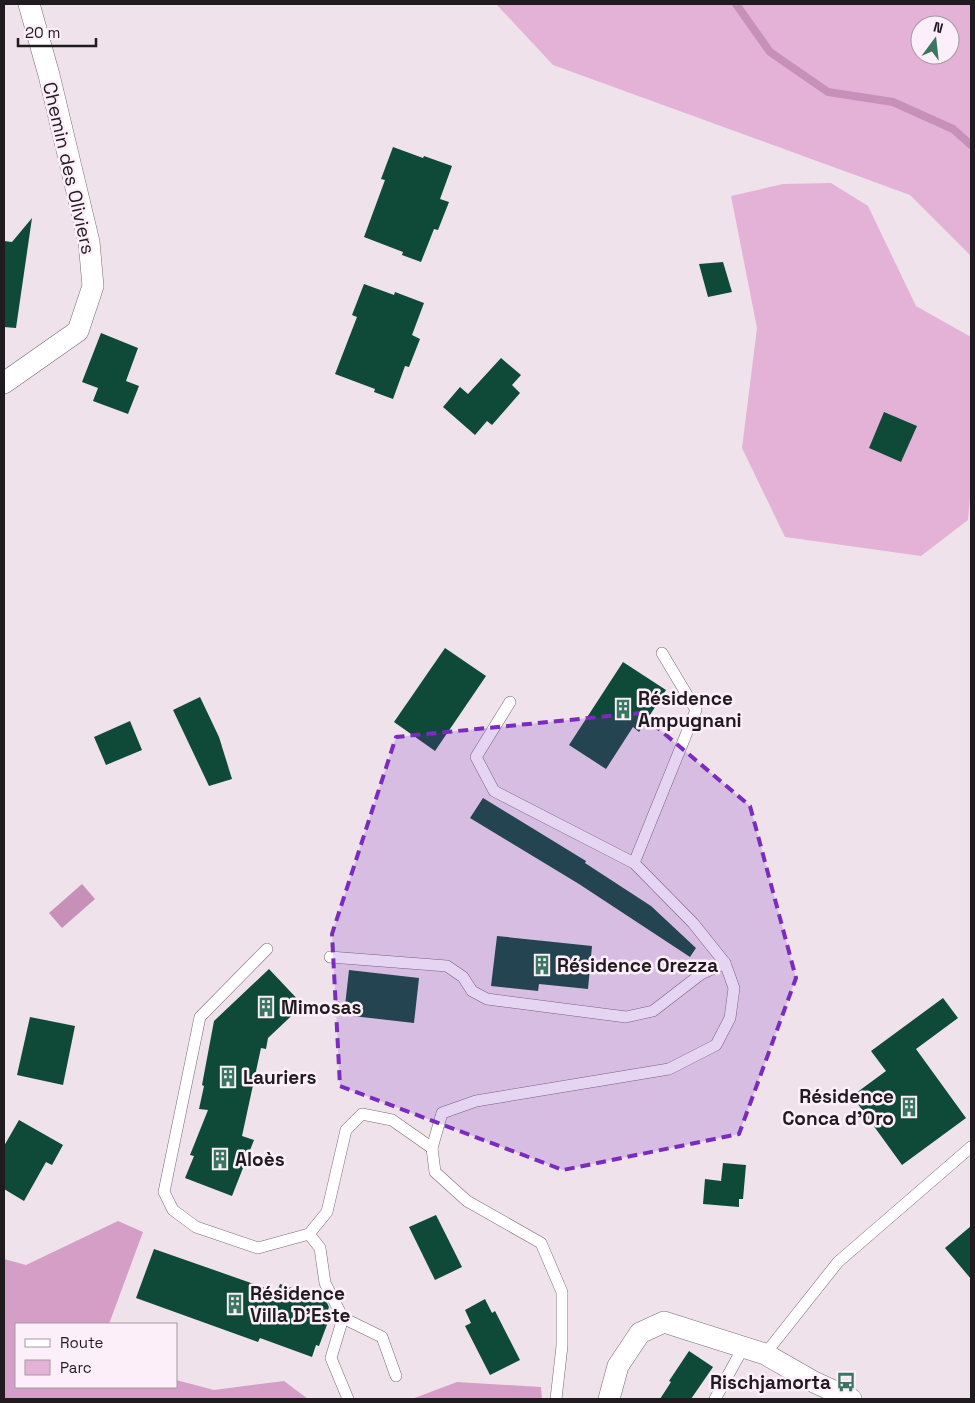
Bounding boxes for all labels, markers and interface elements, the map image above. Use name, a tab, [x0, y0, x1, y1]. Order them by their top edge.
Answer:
scale bar	[18, 15, 95, 47]
north arrow	[910, 15, 960, 65]
text: N	[931, 18, 945, 37]
text: 20 m	[25, 23, 60, 42]
street label: Chemin des Oliviers	[37, 79, 101, 257]
place label: Résidence Ampugnani	[638, 686, 742, 733]
building icon: Résidence Ampugnani	[612, 698, 634, 720]
place label: Résidence Orezza	[557, 953, 718, 978]
building icon: Résidence Orezza	[531, 954, 553, 976]
place label: Mimosas	[281, 995, 361, 1020]
building icon: Mimosas	[255, 996, 277, 1018]
place label: Lauriers	[243, 1065, 317, 1090]
building icon: Lauriers	[217, 1066, 239, 1088]
place label: Résidence Conca d'Oro	[782, 1084, 894, 1131]
building icon: Résidence Conca d'Oro	[898, 1096, 920, 1118]
place label: Aloès	[235, 1147, 285, 1172]
building icon: Aloès	[209, 1148, 231, 1170]
place label: Résidence Villa D'Este	[250, 1281, 351, 1328]
building icon: Résidence Villa D'Este	[224, 1293, 246, 1315]
legend	[15, 1323, 178, 1388]
text: Route	[60, 1333, 104, 1352]
text: Parc	[60, 1358, 92, 1377]
place label: Rischjamorta	[710, 1370, 831, 1395]
bus stop icon: Rischjamorta	[835, 1371, 857, 1393]

